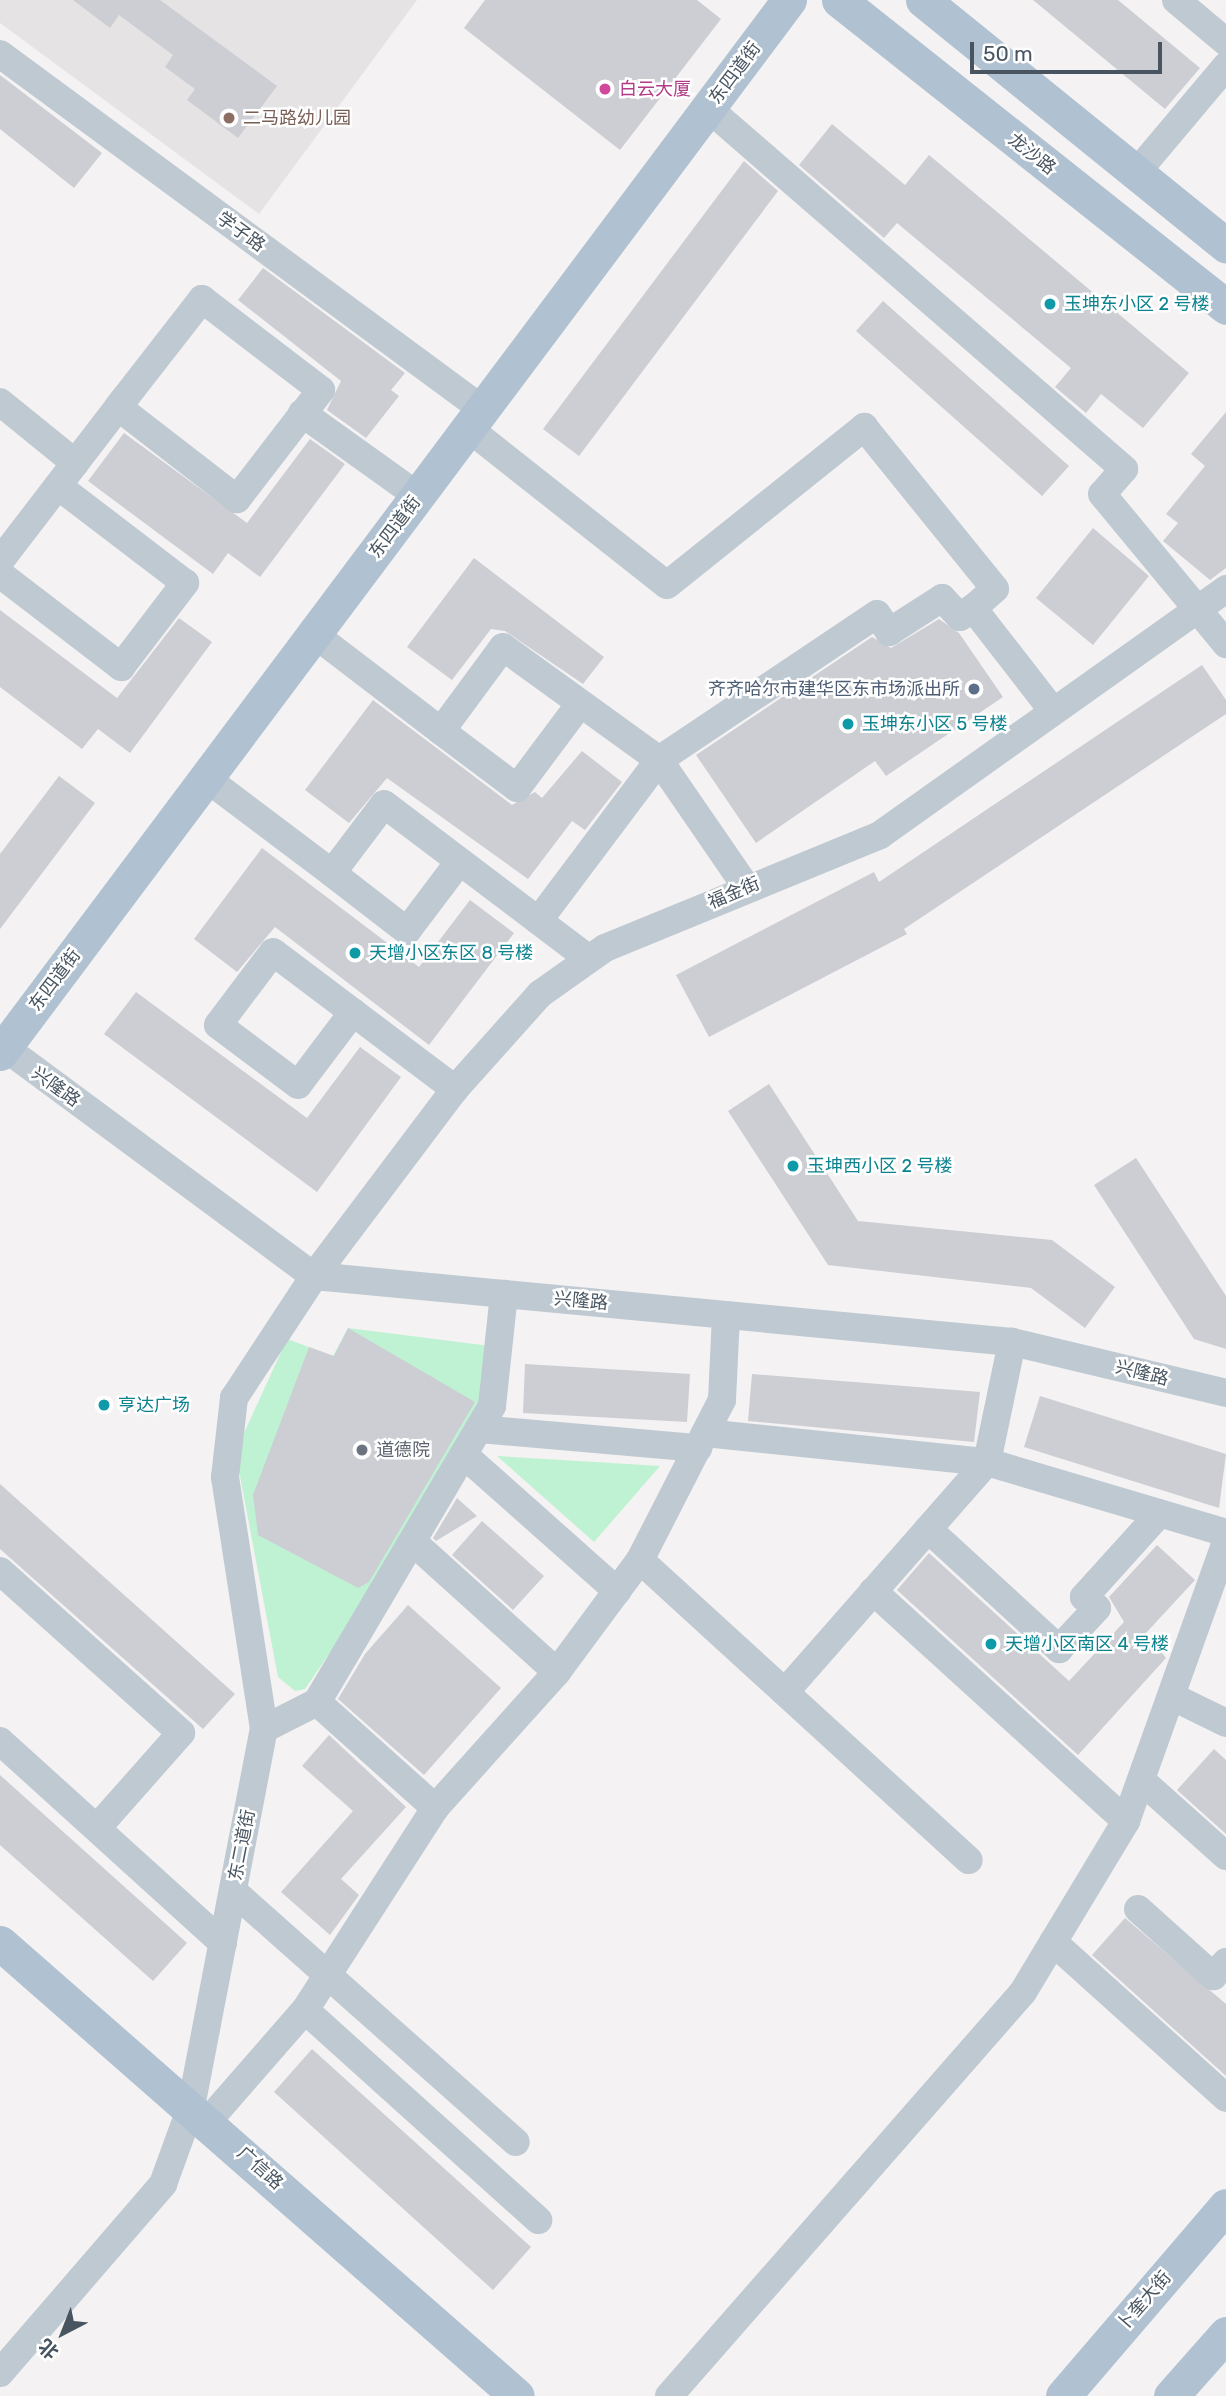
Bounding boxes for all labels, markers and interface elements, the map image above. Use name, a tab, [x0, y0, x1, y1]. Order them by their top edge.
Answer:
scale bar	[974, 28, 1166, 72]
street label: 东四道街	[705, 38, 765, 108]
text: 50 m	[983, 41, 1033, 66]
place label: 白云大厦	[619, 78, 691, 100]
marker: 白云大厦	[597, 81, 613, 97]
place label: 二马路幼儿园	[243, 107, 351, 129]
marker: 二马路幼儿园	[221, 110, 237, 126]
street label: 龙沙路	[1004, 129, 1060, 179]
street label: 学子路	[213, 207, 269, 257]
place label: 玉坤东小区 2 号楼	[1064, 293, 1209, 315]
marker: 玉坤东小区 2 号楼	[1042, 296, 1058, 312]
street label: 东四道街	[365, 492, 425, 562]
place label: 齐齐哈尔市建华区东市场派出所	[708, 678, 960, 700]
marker: 齐齐哈尔市建华区东市场派出所	[966, 681, 982, 697]
place label: 玉坤东小区 5 号楼	[862, 713, 1008, 735]
marker: 玉坤东小区 5 号楼	[840, 716, 856, 732]
street label: 福金街	[705, 873, 763, 913]
place label: 天增小区东区 8 号楼	[369, 942, 533, 964]
street label: 东四道街	[25, 945, 85, 1015]
marker: 天增小区东区 8 号楼	[347, 945, 363, 961]
street label: 兴隆路	[28, 1062, 84, 1112]
place label: 玉坤西小区 2 号楼	[807, 1155, 952, 1177]
marker: 玉坤西小区 2 号楼	[785, 1158, 801, 1174]
street label: 兴隆路	[553, 1288, 609, 1314]
street label: 兴隆路	[1113, 1356, 1171, 1390]
place label: 亨达广场	[118, 1394, 190, 1416]
marker: 亨达广场	[96, 1397, 112, 1413]
place label: 道德院	[376, 1439, 430, 1461]
marker: 道德院	[354, 1442, 370, 1458]
place label: 天增小区南区 4 号楼	[1005, 1633, 1169, 1655]
marker: 天增小区南区 4 号楼	[983, 1636, 999, 1652]
street label: 东二道街	[225, 1808, 259, 1882]
street label: 广信路	[233, 2142, 287, 2194]
street label: 卜奎大街	[1112, 2267, 1176, 2335]
north arrow	[28, 2298, 98, 2368]
text: 北	[34, 2334, 63, 2364]

